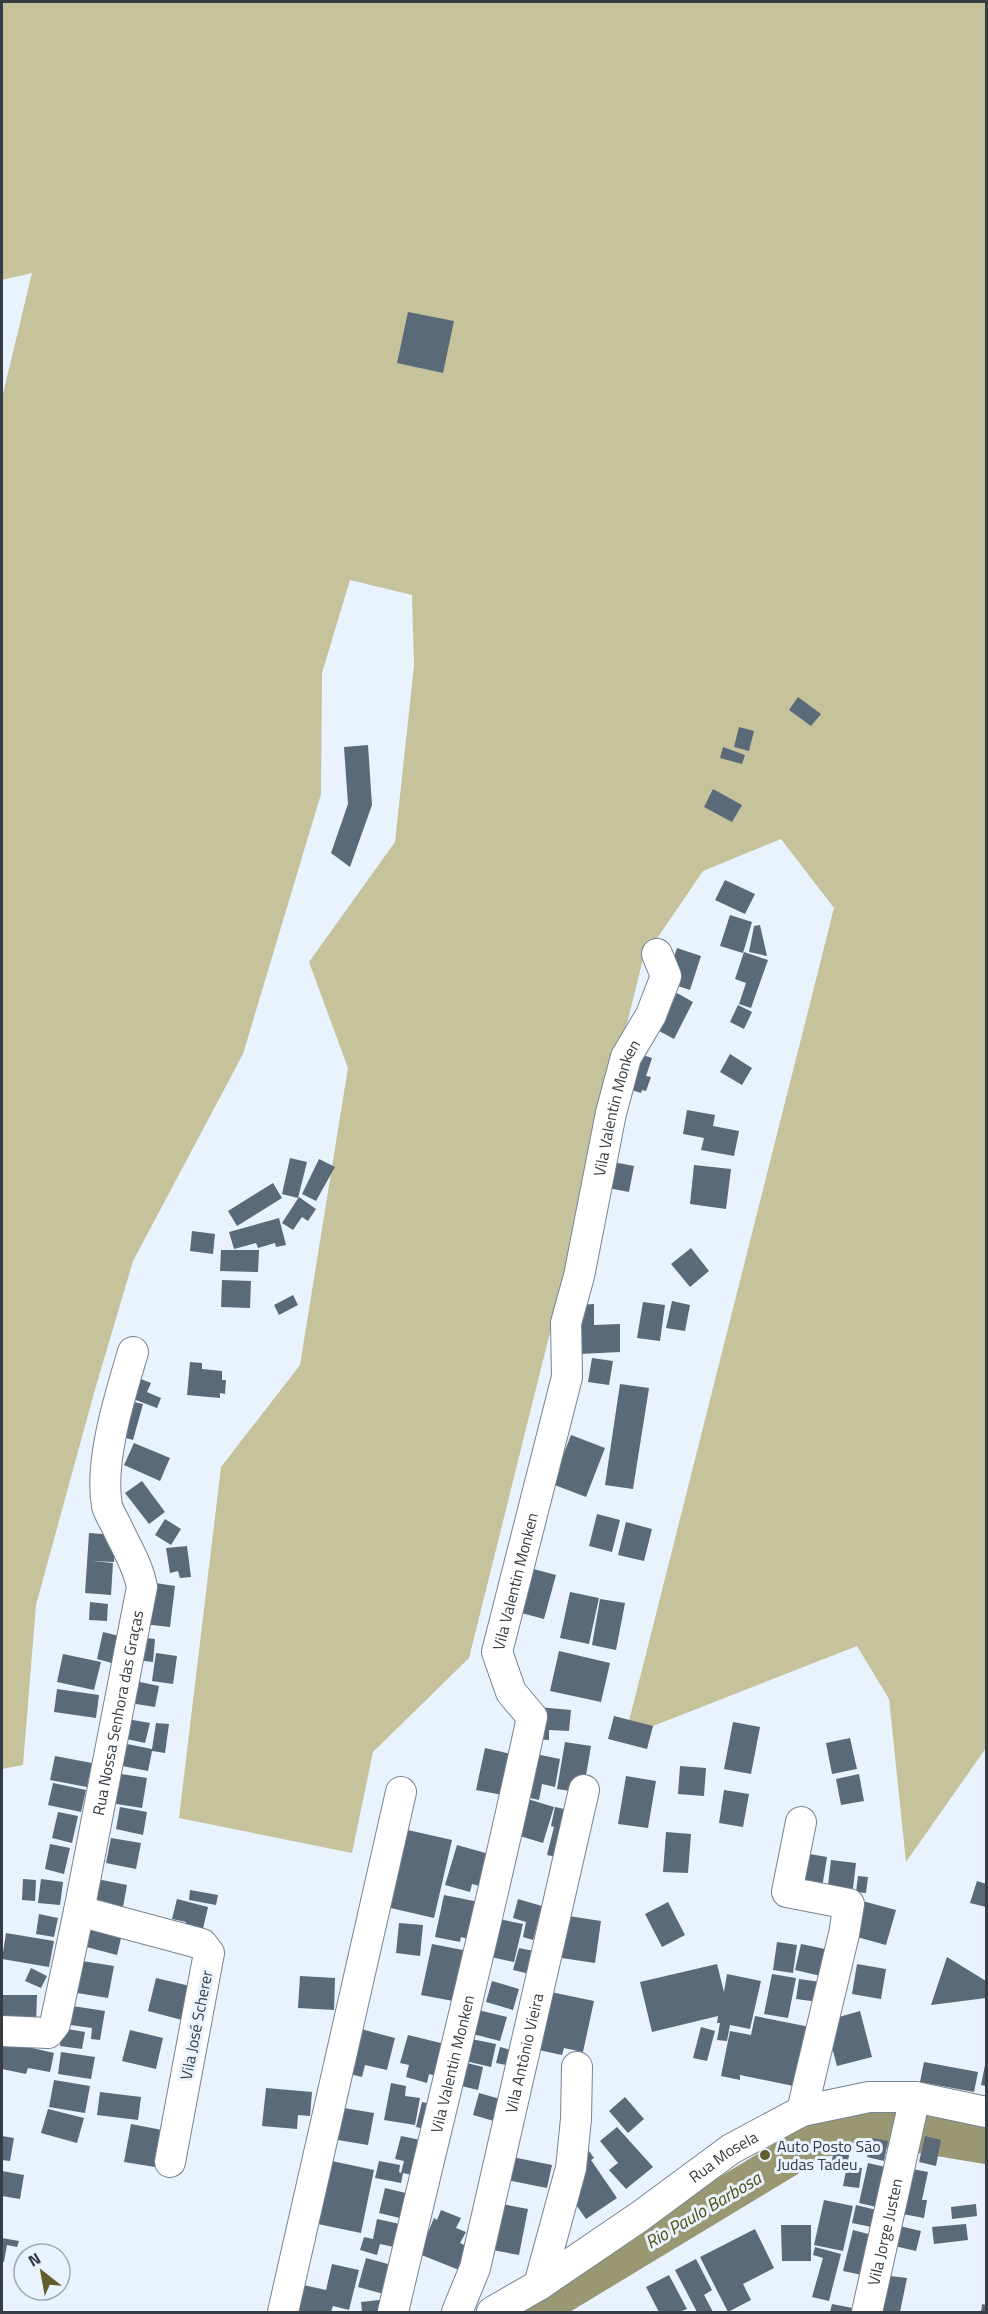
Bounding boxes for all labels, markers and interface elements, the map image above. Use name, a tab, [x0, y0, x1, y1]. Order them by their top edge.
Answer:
street label: Vila Valentin Monken	[587, 1035, 646, 1178]
street label: Vila Valentin Monken	[486, 1510, 544, 1653]
street label: Rua Nossa Senhora das Graças	[86, 1608, 149, 1817]
street label: Vila José Scherer	[174, 1968, 218, 2082]
street label: Vila Antônio Vieira	[499, 1991, 549, 2115]
street label: Vila Valentin Monken	[424, 1993, 480, 2135]
street label: Rua Mosela	[684, 2125, 762, 2188]
place label: Auto Posto São Judas Tadeu	[777, 2134, 881, 2176]
marker: Auto Posto São Judas Tadeu	[758, 2148, 772, 2162]
water label: Rio Paulo Barbosa	[640, 2164, 767, 2255]
street label: Vila Jorge Justen	[861, 2176, 908, 2288]
north arrow	[12, 2242, 72, 2302]
text: N	[23, 2246, 45, 2272]

